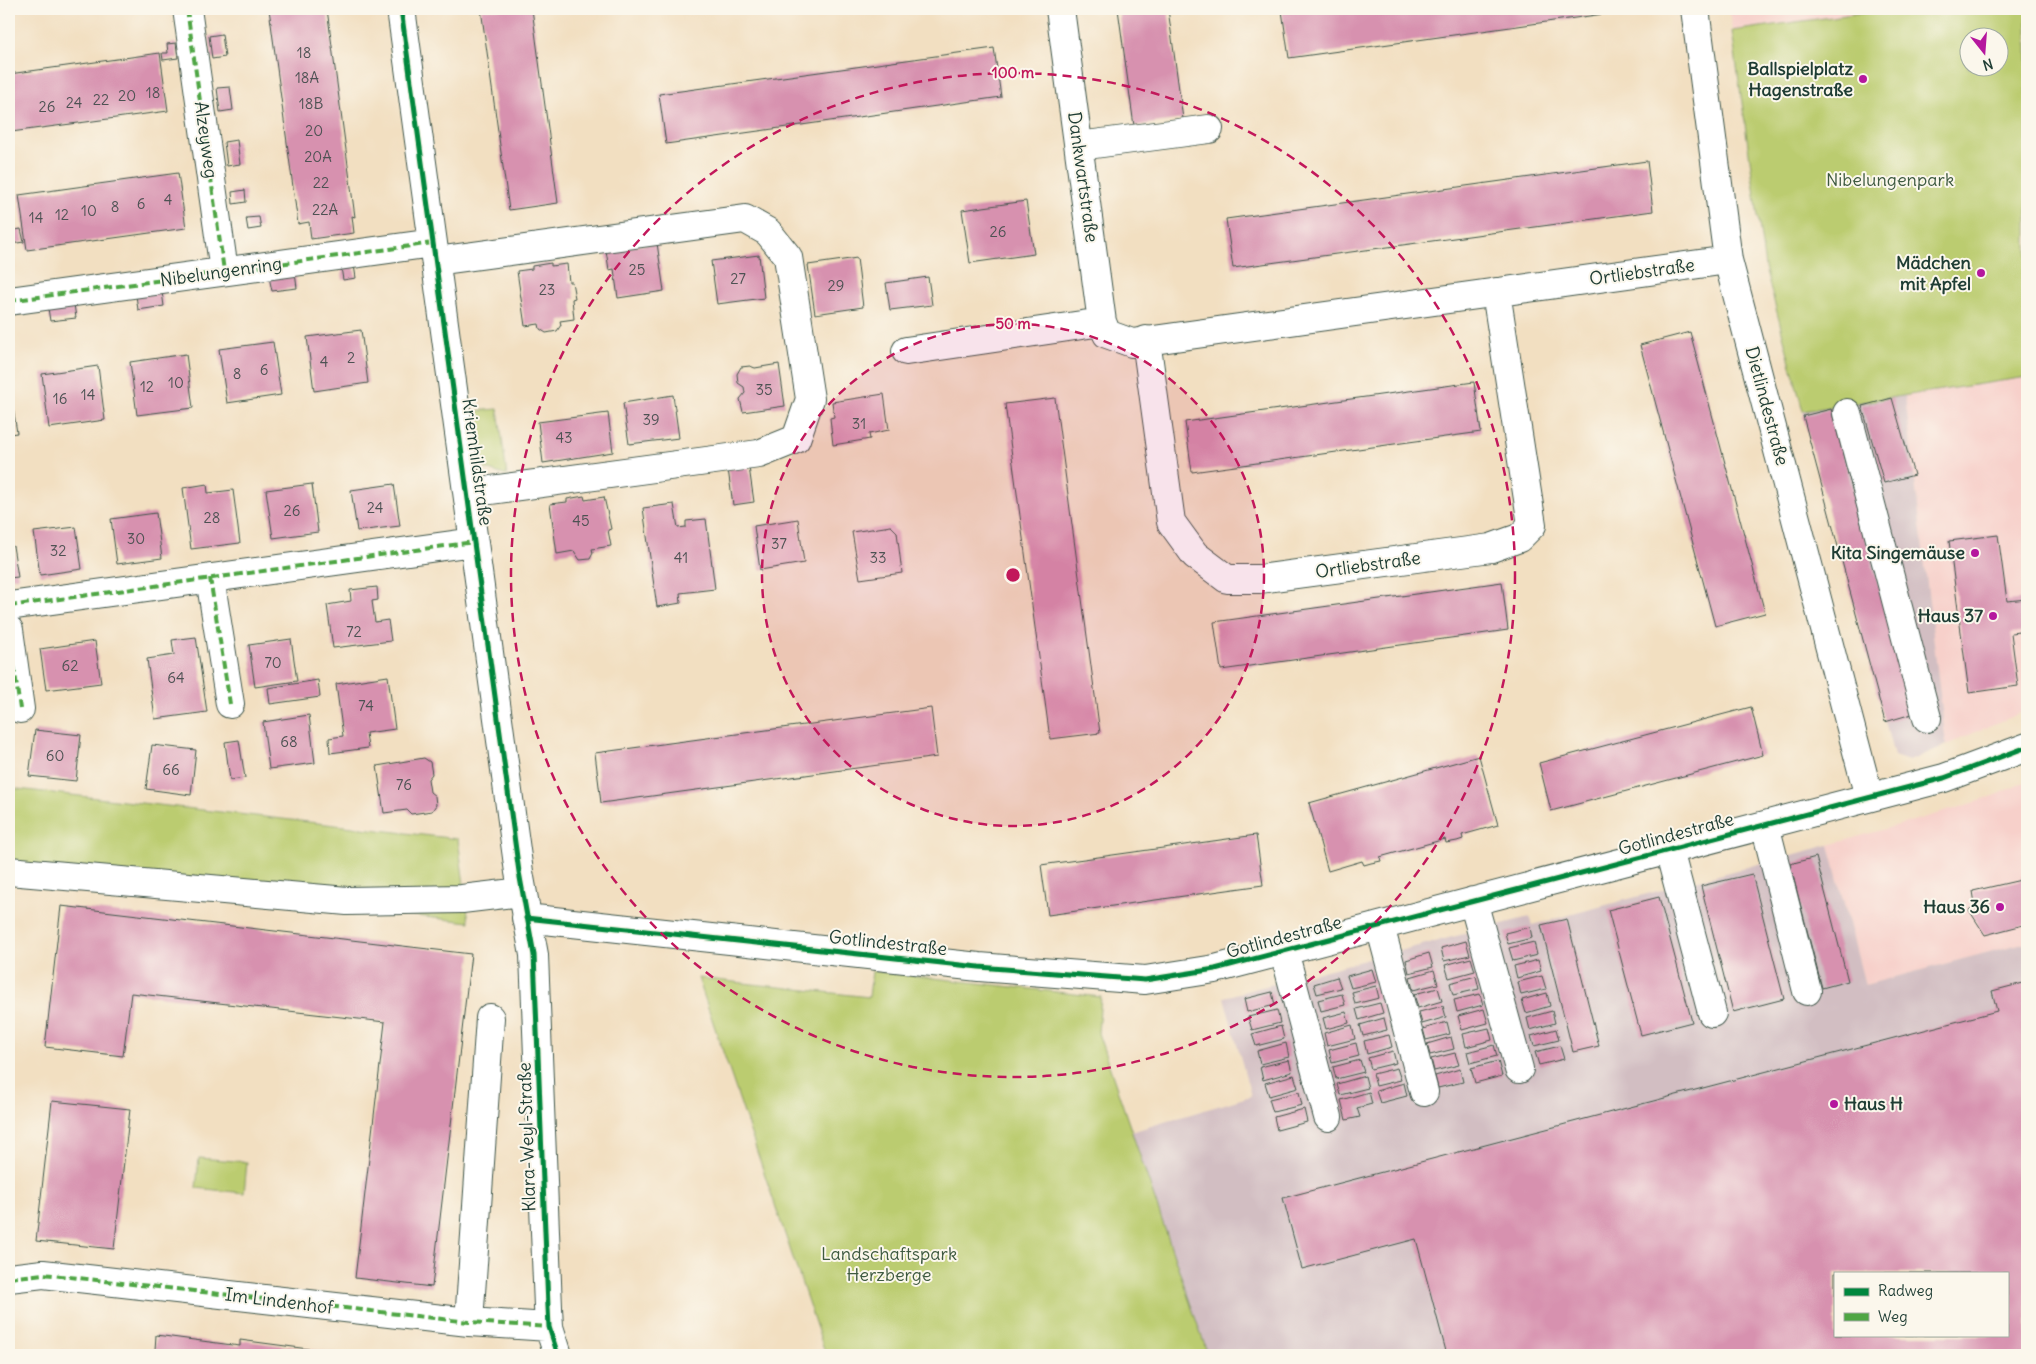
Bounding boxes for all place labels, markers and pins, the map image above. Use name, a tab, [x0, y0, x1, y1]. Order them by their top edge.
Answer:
place label: Ballspielplatz Hagenstraße	[1747, 57, 1853, 101]
marker: Ballspielplatz Hagenstraße	[1857, 73, 1869, 85]
place label: Mädchen mit Apfel	[1896, 251, 1972, 295]
marker: Mädchen mit Apfel	[1975, 267, 1987, 279]
place label: Kita Singemäuse	[1831, 541, 1965, 564]
marker: Kita Singemäuse	[1969, 547, 1981, 559]
centre of rings	[1004, 566, 1022, 584]
place label: Haus 37	[1918, 604, 1983, 627]
marker: Haus 37	[1987, 610, 1999, 622]
place label: Haus 36	[1923, 895, 1990, 918]
marker: Haus 36	[1994, 901, 2006, 913]
place label: Haus H	[1844, 1092, 1903, 1115]
marker: Haus H	[1828, 1098, 1840, 1110]

